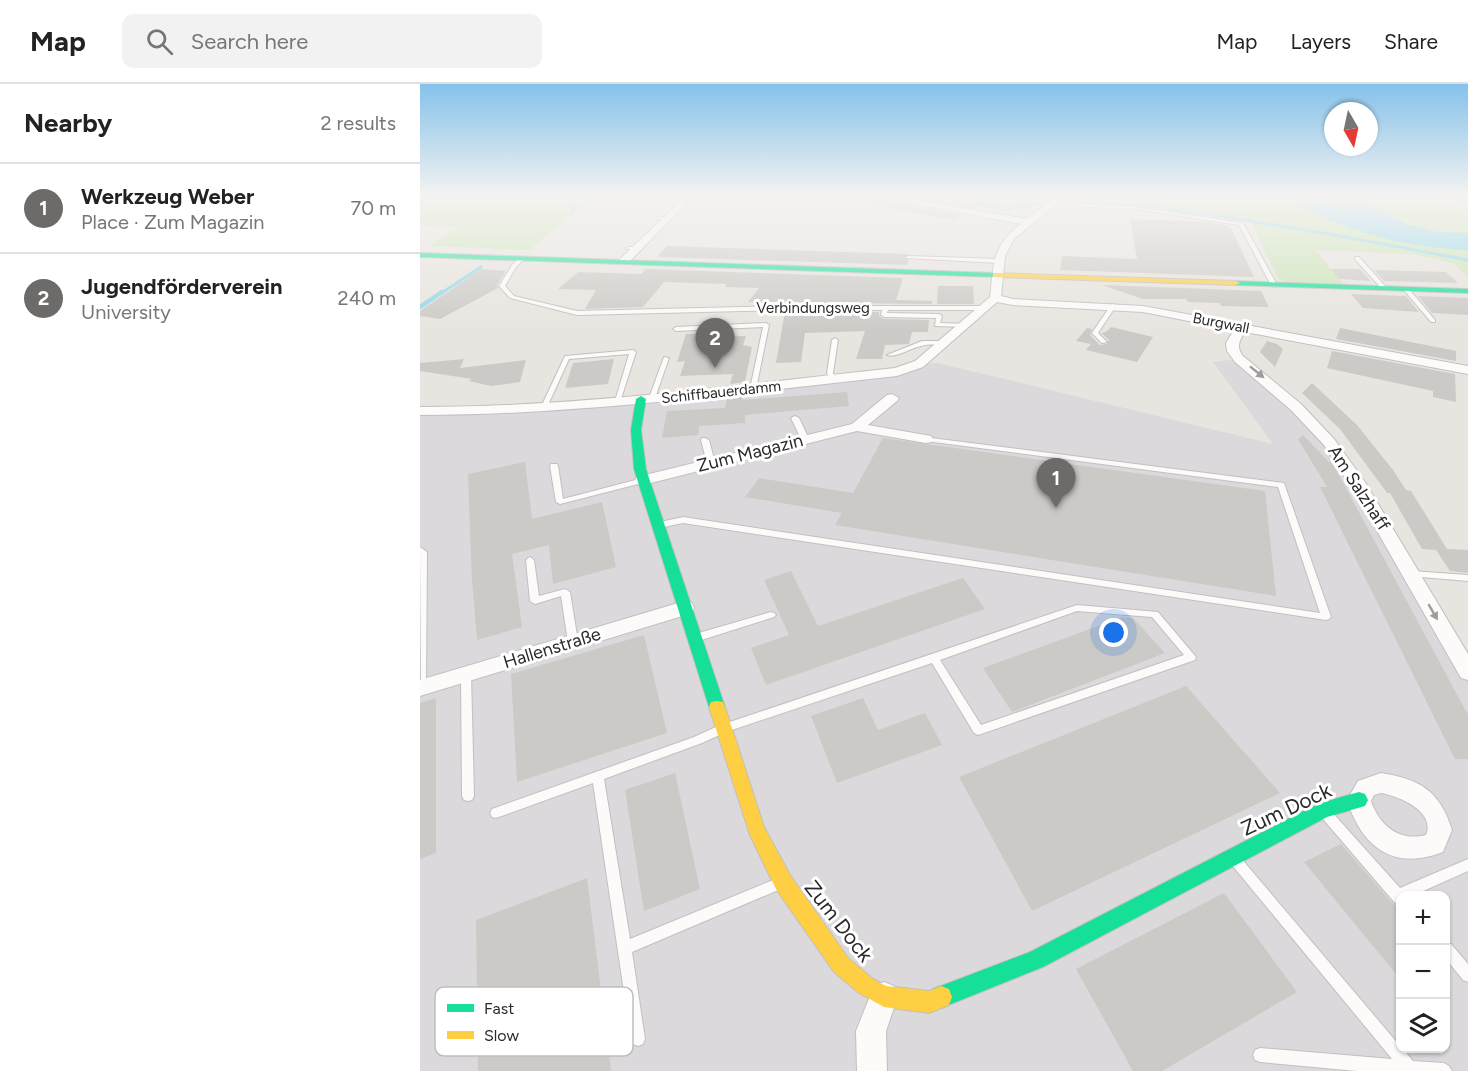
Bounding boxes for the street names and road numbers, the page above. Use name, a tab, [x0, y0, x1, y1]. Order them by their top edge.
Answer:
street label: Verbindungsweg	[756, 299, 870, 317]
street label: Burgwall	[1191, 309, 1251, 337]
street label: Schiffbauerdamm	[660, 377, 782, 407]
street label: Zum Magazin	[695, 429, 805, 477]
street label: Am Salzhaff	[1323, 441, 1395, 535]
street label: Hallenstraße	[501, 623, 604, 673]
street label: Zum Dock	[1237, 777, 1336, 841]
street label: Zum Dock	[799, 875, 879, 967]

